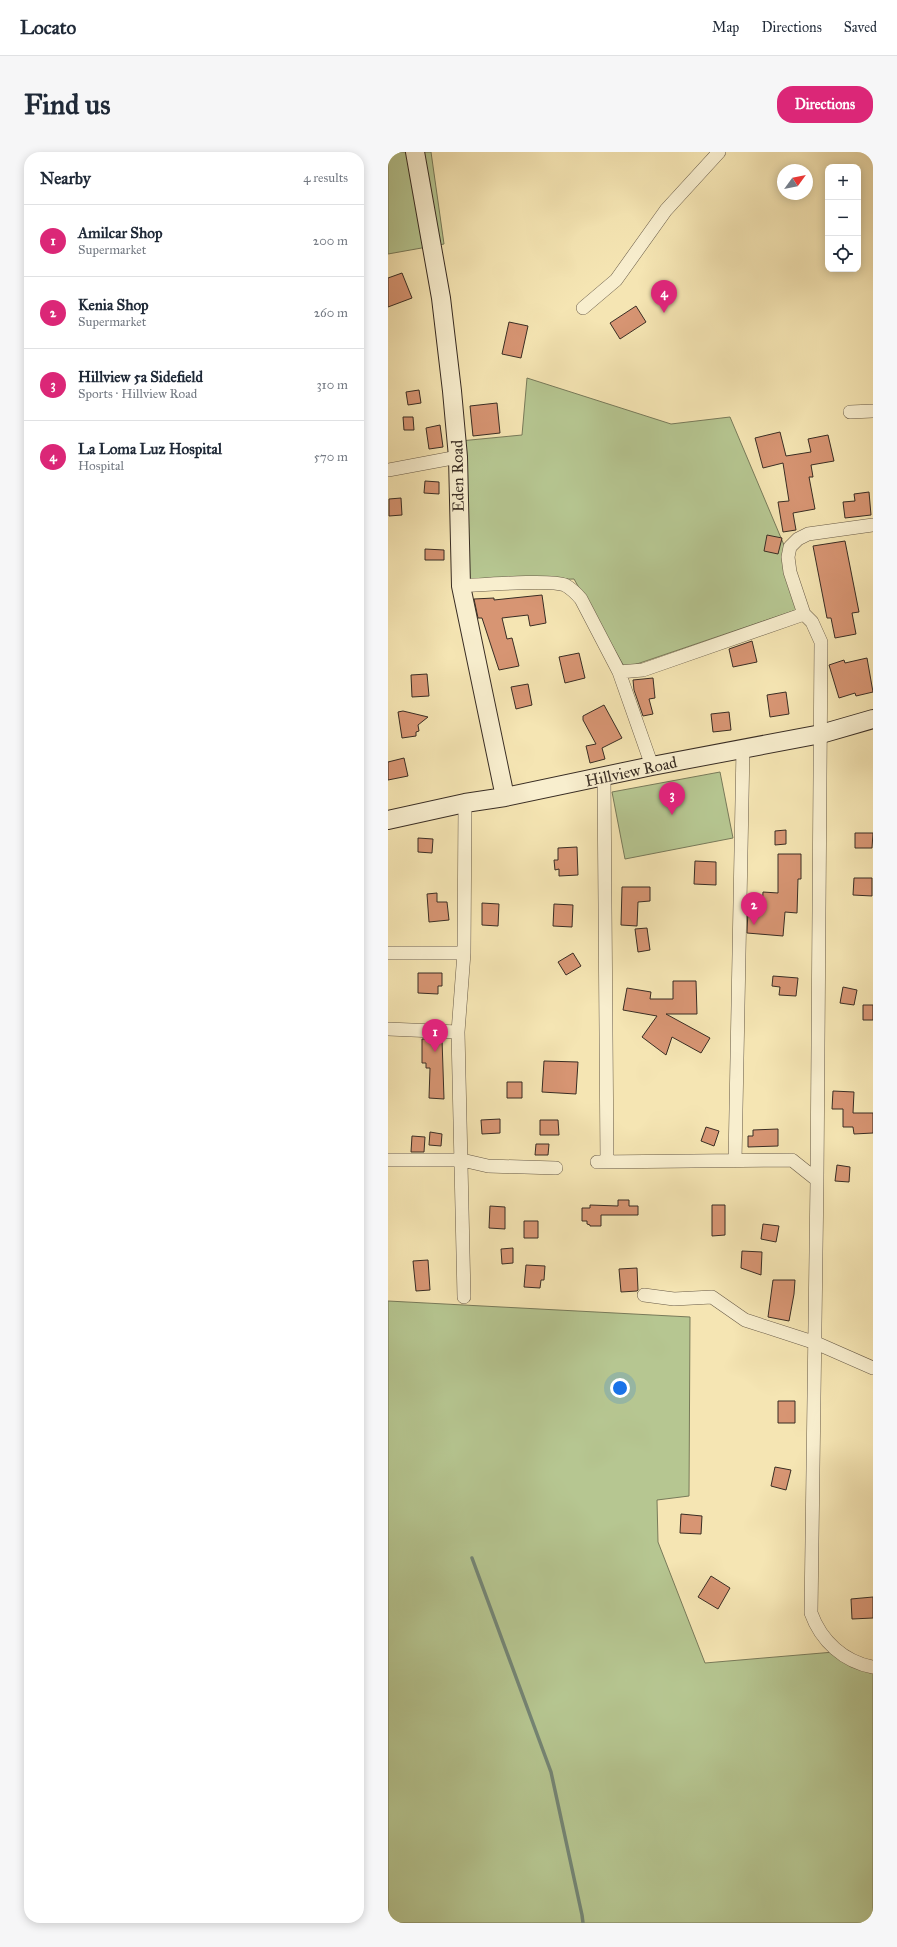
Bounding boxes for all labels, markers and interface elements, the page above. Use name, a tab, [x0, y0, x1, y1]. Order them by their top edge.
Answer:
text: Locato	[20, 16, 76, 39]
text: Map	[712, 19, 739, 36]
text: Directions	[761, 19, 822, 36]
text: Saved	[844, 19, 877, 36]
button: Directions	[777, 86, 873, 123]
text: Find us	[24, 87, 110, 122]
north arrow	[777, 164, 813, 200]
map controls	[825, 164, 861, 272]
button: +	[825, 164, 861, 200]
text: Nearby	[40, 168, 91, 189]
text: 4 results	[303, 170, 348, 186]
button: −	[825, 200, 861, 236]
text: Amilcar Shop	[78, 224, 162, 242]
text: 1	[50, 233, 56, 249]
text: 200 m	[313, 233, 348, 249]
button: locate	[825, 236, 861, 272]
text: Supermarket	[78, 242, 146, 258]
pin: 4	[651, 280, 677, 313]
text: Kenia Shop	[78, 296, 149, 314]
text: 2	[50, 305, 56, 321]
text: 260 m	[314, 305, 348, 321]
text: Supermarket	[78, 314, 146, 330]
text: Hillview 5a Sidefield	[78, 368, 203, 386]
text: 3	[50, 377, 56, 393]
text: 310 m	[316, 377, 348, 393]
text: Sports · Hillview Road	[78, 386, 197, 402]
text: La Loma Luz Hospital	[78, 440, 222, 458]
street label: Eden Road	[447, 440, 468, 512]
text: 4	[49, 449, 57, 465]
text: 570 m	[314, 449, 348, 465]
text: Hospital	[78, 458, 124, 474]
street label: Hillview Road	[583, 752, 679, 790]
pin: 3	[659, 782, 685, 815]
pin: 2	[741, 892, 767, 925]
pin: 1	[422, 1019, 448, 1052]
your location	[610, 1378, 630, 1398]

